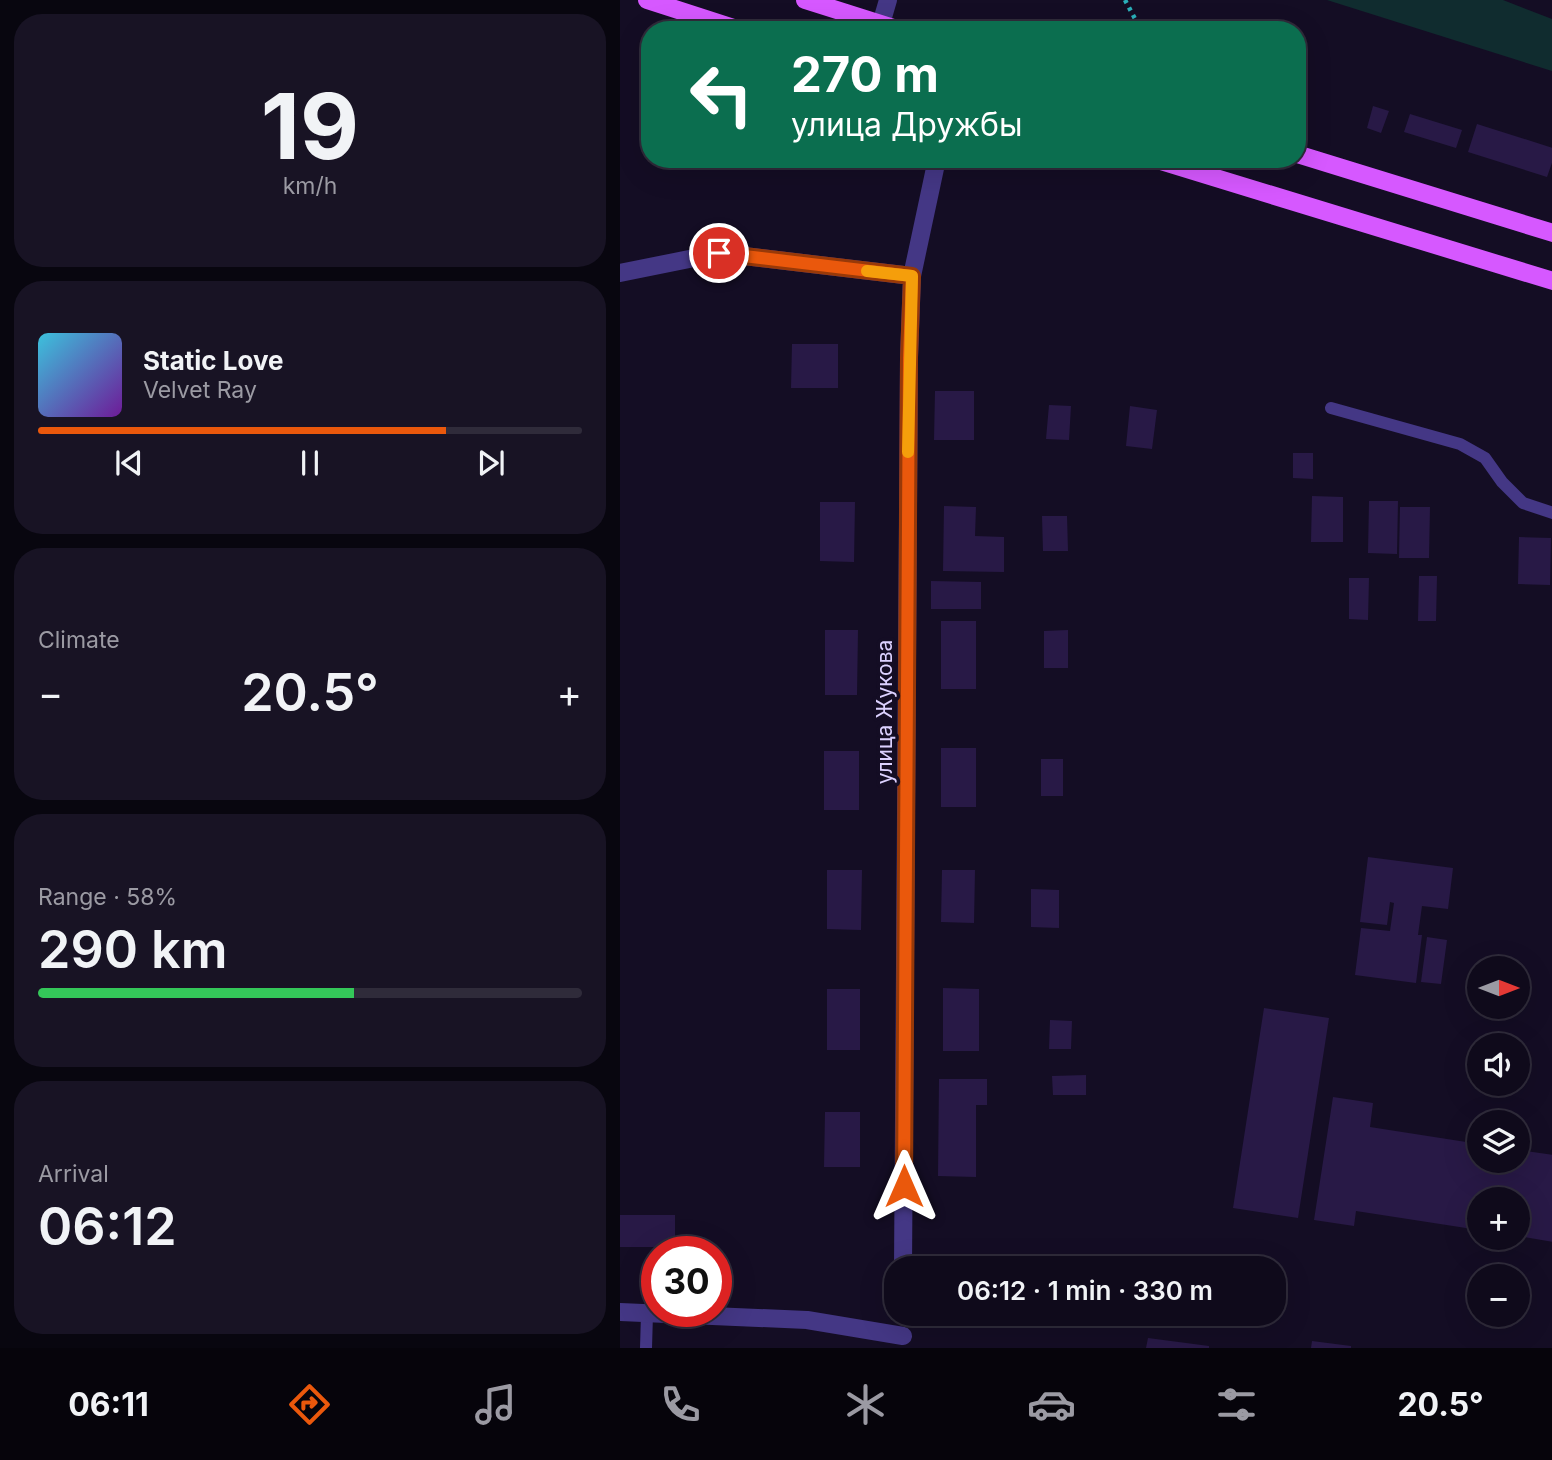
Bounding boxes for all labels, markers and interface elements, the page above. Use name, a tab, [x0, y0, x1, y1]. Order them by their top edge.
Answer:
text: 270 m	[791, 45, 939, 104]
icon: left	[676, 49, 767, 140]
text: 19	[261, 71, 359, 181]
text: улица Дружбы	[791, 105, 1023, 144]
text: km/h	[283, 172, 337, 200]
pin	[689, 223, 749, 283]
icon: arrive	[700, 234, 738, 272]
text: Static Love	[143, 345, 284, 376]
text: Velvet Ray	[143, 376, 257, 404]
icon: previous	[110, 444, 148, 482]
icon: pause	[291, 444, 329, 482]
icon: next	[472, 444, 510, 482]
text: Climate	[38, 626, 120, 654]
street label: улица Жукова	[872, 640, 897, 784]
text: 20.5°	[241, 661, 379, 724]
text: −	[38, 670, 63, 716]
text: +	[557, 670, 582, 716]
text: Range · 58%	[38, 883, 177, 911]
text: 290 km	[38, 918, 228, 981]
north arrow	[1467, 956, 1530, 1018]
map controls	[1467, 956, 1530, 1327]
button: sound	[1467, 1033, 1530, 1096]
button: layers	[1467, 1110, 1530, 1173]
position arrow	[867, 1149, 941, 1223]
text: Arrival	[38, 1160, 109, 1188]
button: +	[1467, 1187, 1530, 1250]
text: 06:12	[38, 1195, 177, 1258]
speed limit sign: 30	[641, 1236, 732, 1327]
button: −	[1467, 1264, 1530, 1327]
text: 06:12 · 1 min · 330 m	[957, 1275, 1213, 1306]
icon: directions	[285, 1380, 334, 1429]
icon: music	[471, 1380, 520, 1429]
icon: phone	[656, 1380, 705, 1429]
icon: climate	[841, 1380, 890, 1429]
icon: car	[1027, 1380, 1076, 1429]
icon: filters	[1212, 1380, 1261, 1429]
text: 06:11	[68, 1385, 149, 1424]
text: 20.5°	[1397, 1385, 1484, 1424]

